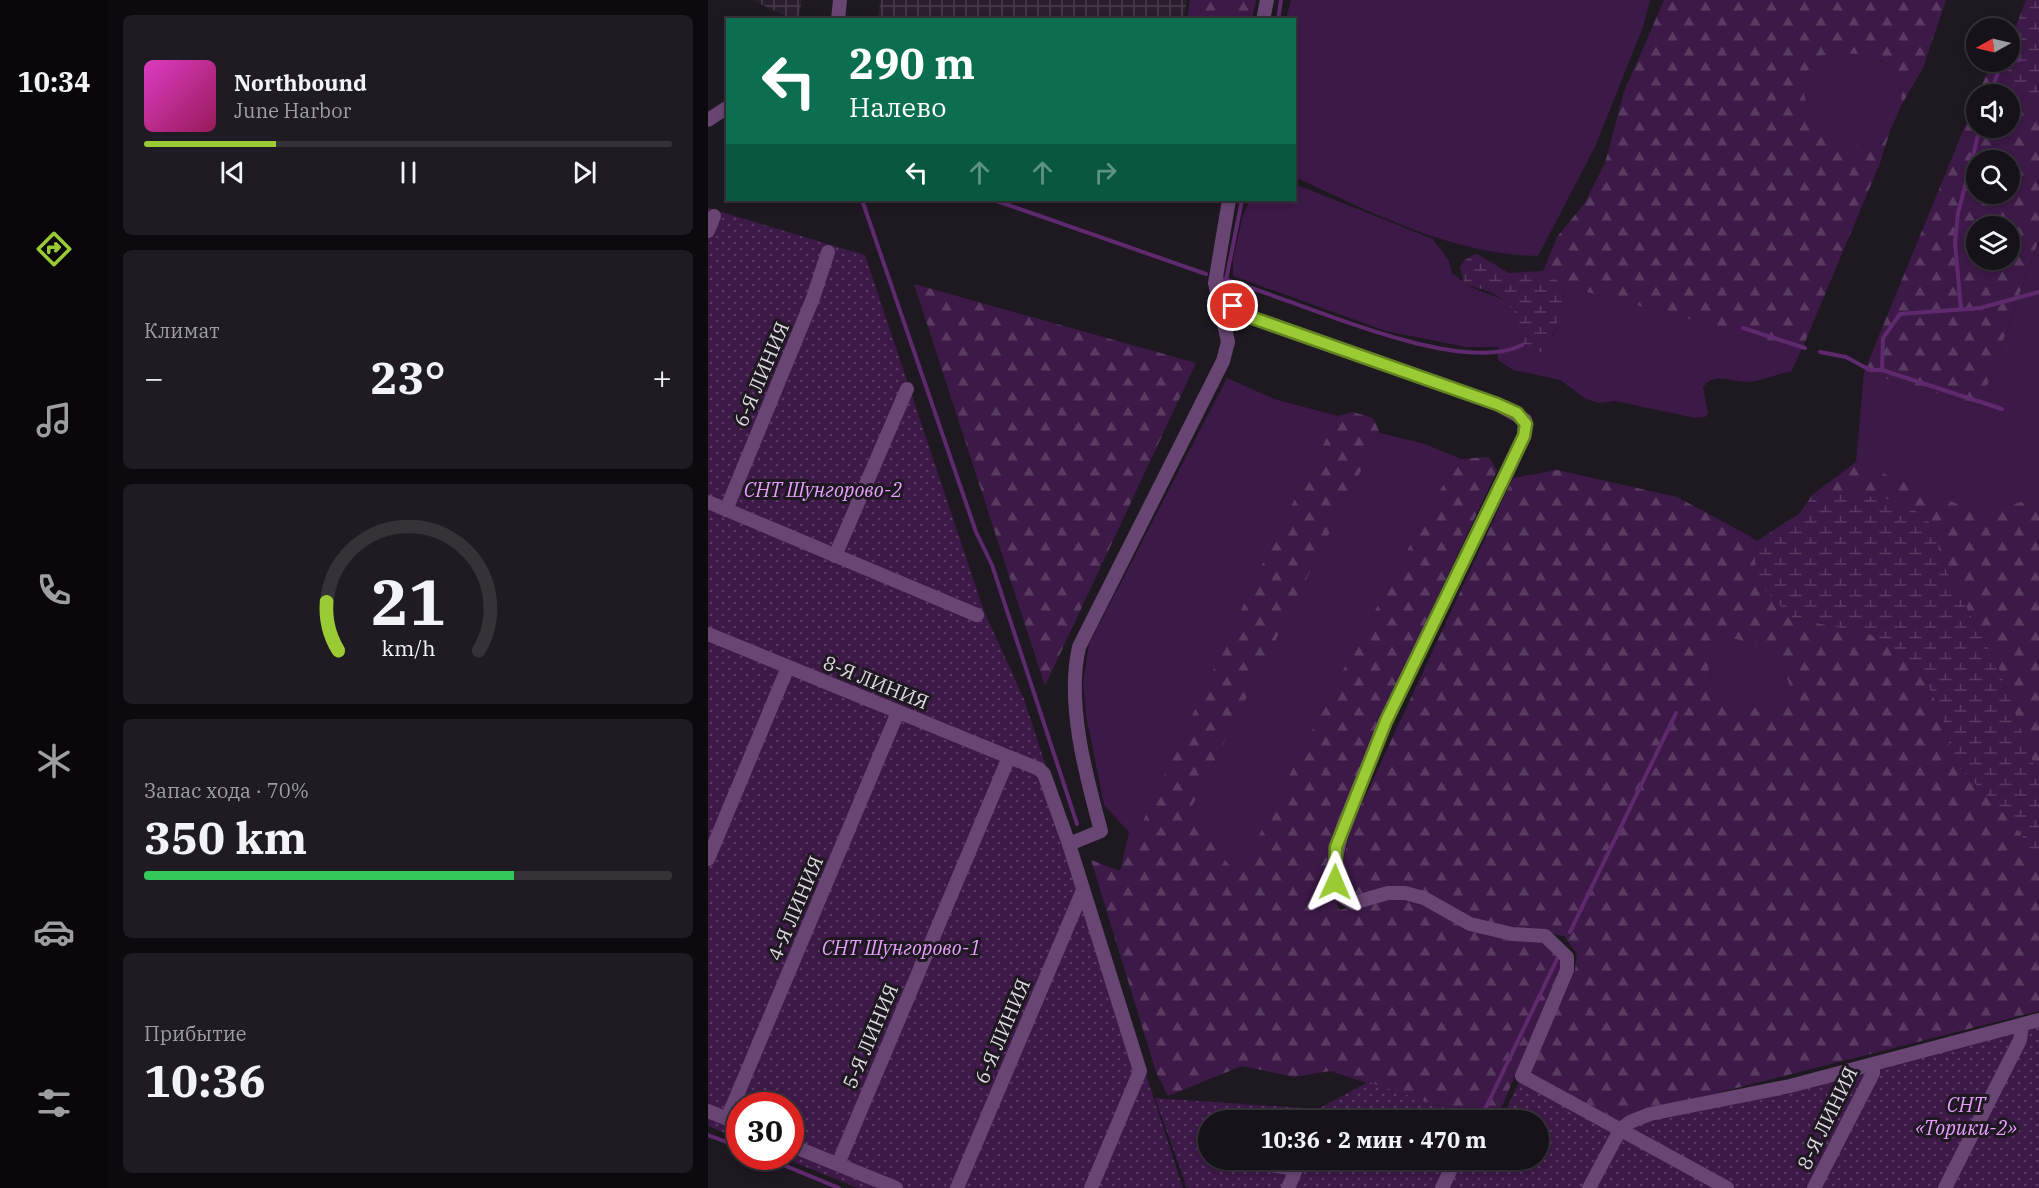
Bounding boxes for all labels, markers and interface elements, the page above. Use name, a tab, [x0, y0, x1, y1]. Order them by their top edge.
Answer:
north arrow	[1966, 18, 2020, 72]
map controls	[1966, 18, 2020, 270]
text: 290 m	[849, 36, 975, 91]
icon: left	[750, 42, 828, 120]
text: 10:34	[18, 64, 90, 99]
text: Northbound	[234, 68, 367, 97]
button: sound	[1966, 84, 2020, 138]
text: Налево	[849, 89, 946, 124]
text: June Harbor	[234, 97, 351, 124]
button: search	[1966, 150, 2020, 204]
icon: previous	[216, 156, 249, 189]
icon: pause	[392, 156, 425, 189]
icon: next	[568, 156, 601, 189]
icon: left	[900, 156, 933, 189]
icon: ahead	[963, 156, 996, 189]
icon: ahead	[1026, 156, 1059, 189]
icon: right	[1089, 156, 1122, 189]
button: layers	[1966, 216, 2020, 270]
icon: directions	[33, 228, 75, 270]
pin	[1207, 280, 1258, 331]
icon: arrive	[1216, 289, 1249, 322]
text: Климат	[144, 317, 220, 344]
street label: 6-Я ЛИНИЯ	[727, 317, 795, 431]
text: 23°	[370, 348, 446, 406]
text: −	[144, 356, 164, 399]
text: +	[652, 356, 672, 399]
icon: music	[33, 399, 75, 441]
park label: СНТ Шунгорово-2	[744, 476, 902, 503]
text: 21	[371, 561, 445, 642]
icon: phone	[33, 569, 75, 611]
text: km/h	[381, 634, 435, 662]
street label: 8-Я ЛИНИЯ	[819, 649, 933, 715]
icon: climate	[33, 740, 75, 782]
text: Запас хода · 70%	[144, 777, 309, 804]
text: 350 km	[144, 808, 307, 866]
position arrow	[1303, 850, 1367, 914]
street label: 4-Я ЛИНИЯ	[761, 851, 829, 965]
icon: car	[33, 911, 75, 953]
park label: СНТ Шунгорово-1	[822, 934, 980, 961]
street label: 6-Я ЛИНИЯ	[968, 974, 1036, 1088]
street label: 5-Я ЛИНИЯ	[836, 979, 904, 1093]
text: Прибытие	[144, 1020, 247, 1047]
text: 10:36	[144, 1051, 266, 1109]
street label: 8-Я ЛИНИЯ	[1790, 1062, 1864, 1174]
icon: filters	[33, 1082, 75, 1124]
park label: СНТ «Торики-2»	[1915, 1091, 2017, 1141]
speed limit sign: 30	[726, 1092, 804, 1170]
text: 10:36 · 2 мин · 470 m	[1260, 1125, 1487, 1154]

